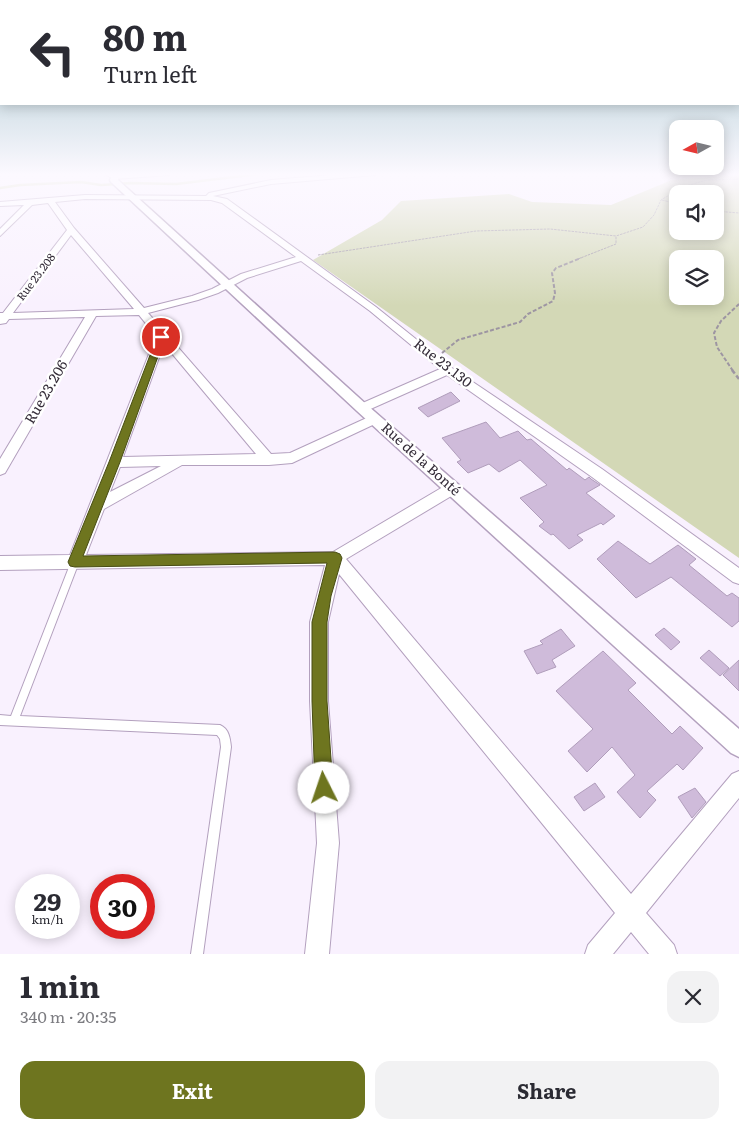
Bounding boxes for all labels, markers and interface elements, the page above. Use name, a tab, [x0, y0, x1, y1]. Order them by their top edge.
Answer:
text: 80 m	[103, 10, 187, 62]
icon: left	[20, 20, 85, 85]
text: Turn left	[103, 57, 197, 90]
north arrow	[669, 120, 724, 175]
map controls	[669, 120, 724, 305]
button: sound	[669, 185, 724, 240]
street label: Rue 23.208	[12, 249, 58, 303]
button: layers	[669, 250, 724, 305]
pin	[140, 316, 182, 358]
icon: arrive	[147, 323, 175, 351]
street label: Rue 23.130	[410, 333, 477, 391]
street label: Rue 23.206	[19, 356, 72, 427]
street label: Rue de la Bonté	[377, 417, 466, 499]
position arrow	[297, 761, 349, 813]
speed limit sign: 30	[90, 874, 155, 939]
text: 29	[34, 882, 61, 919]
text: km/h	[32, 910, 63, 928]
text: 1 min	[20, 963, 100, 1007]
button: close	[667, 971, 719, 1023]
text: 340 m · 20:35	[20, 1004, 116, 1028]
button: Exit	[20, 1061, 365, 1119]
button: Share	[375, 1061, 719, 1119]

